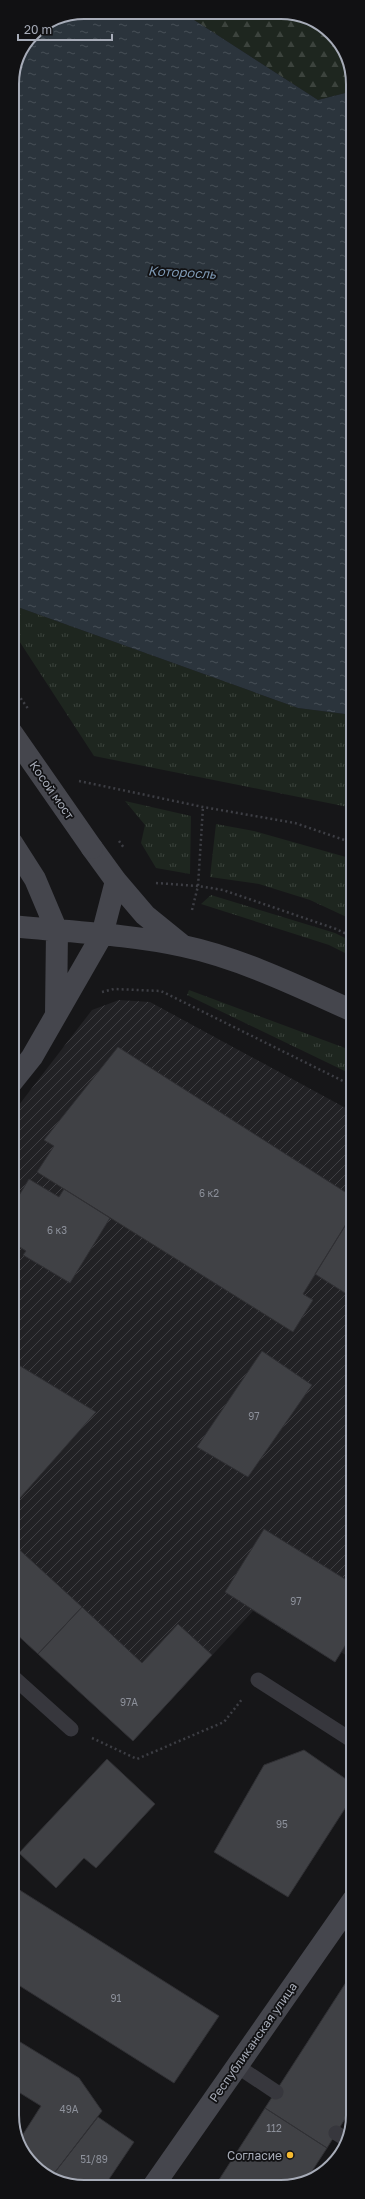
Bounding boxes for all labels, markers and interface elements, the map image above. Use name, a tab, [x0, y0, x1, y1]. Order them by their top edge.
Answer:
scale bar	[18, 16, 112, 42]
text: 20 m	[24, 22, 52, 37]
water label: Которосль	[148, 262, 217, 282]
street label: Косой мост	[26, 758, 78, 822]
house number: 6 к2	[199, 1187, 219, 1199]
house number: 6 к3	[47, 1224, 67, 1236]
house number: 97	[248, 1410, 260, 1422]
house number: 97	[290, 1595, 302, 1607]
house number: 97А	[120, 1696, 138, 1708]
house number: 95	[276, 1818, 288, 1830]
street label: Республиканская улица	[206, 1979, 300, 2105]
house number: 91	[111, 1992, 122, 2004]
house number: 49А	[60, 2103, 79, 2115]
house number: 112	[266, 2122, 282, 2134]
place label: Согласие	[227, 2148, 282, 2163]
marker: Согласие	[285, 2150, 295, 2160]
house number: 51/89	[80, 2153, 108, 2165]

